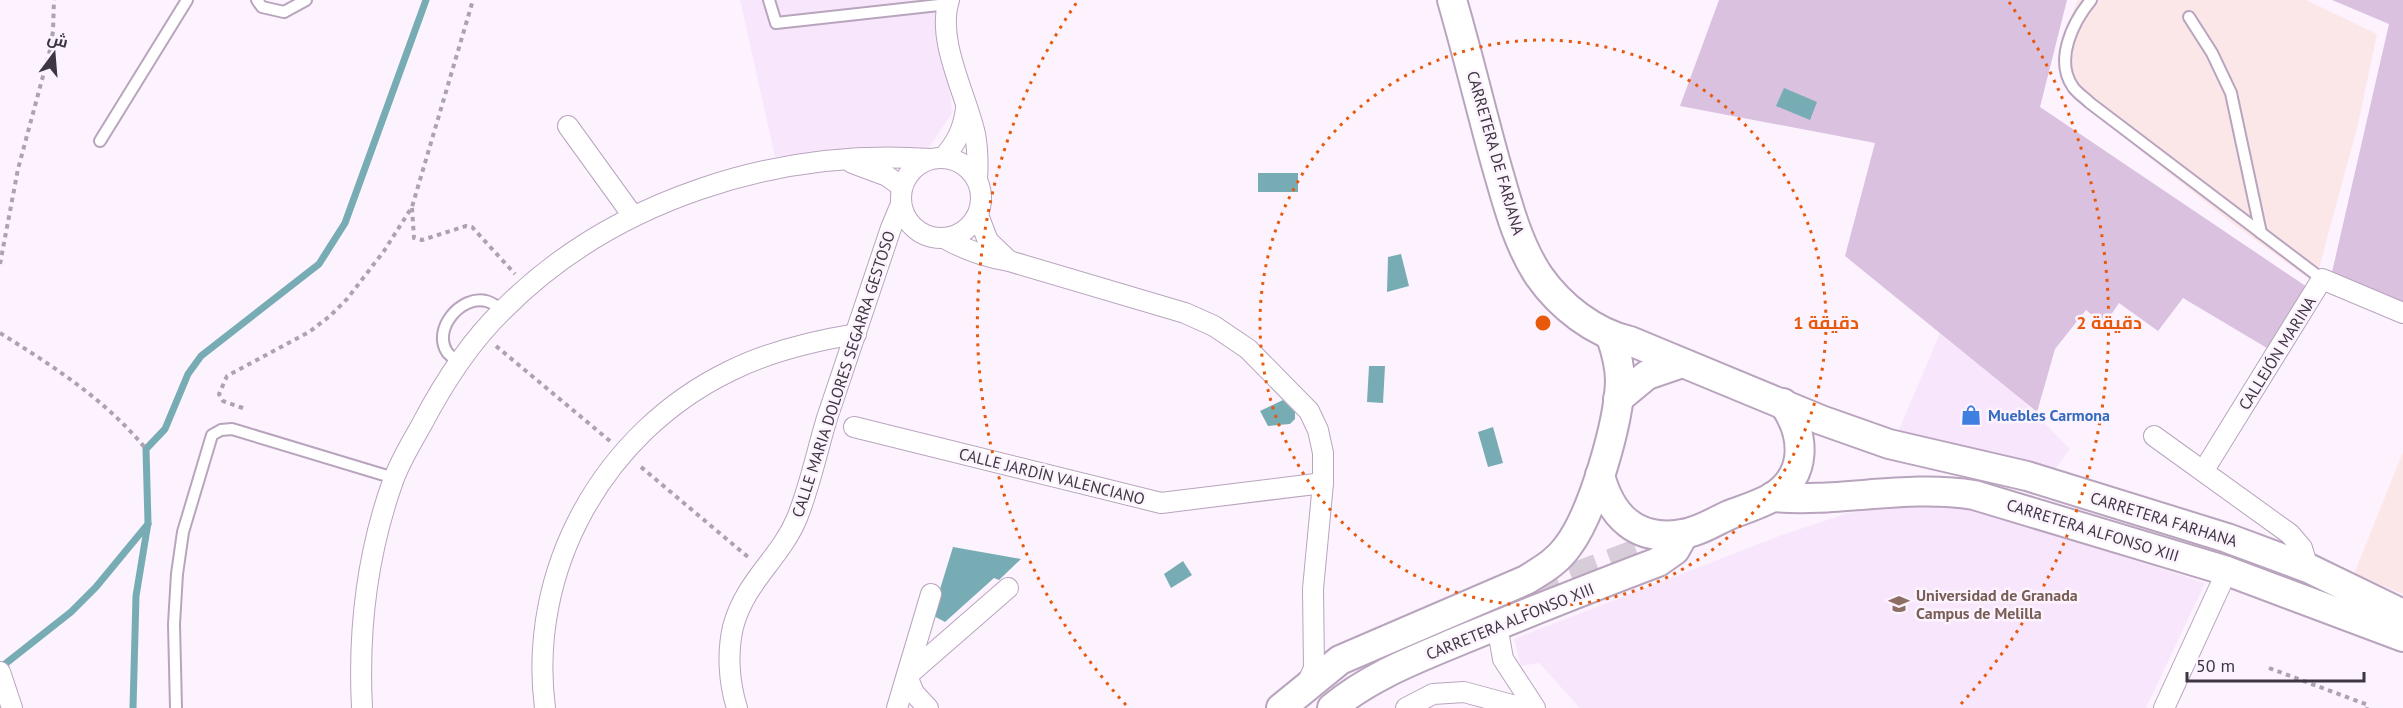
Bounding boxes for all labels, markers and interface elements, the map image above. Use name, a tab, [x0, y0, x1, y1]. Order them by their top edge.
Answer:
north arrow	[24, 24, 84, 84]
text: ش	[46, 27, 71, 52]
street label: CARRETERA DE FARJANA	[1463, 69, 1529, 238]
street label: CALLE MARIA DOLORES SEGARRA GESTOSO	[787, 228, 899, 520]
street label: CALLEJÓN MARINA	[2234, 292, 2320, 413]
text: 1 دقيقة	[1793, 311, 1859, 334]
text: 2 دقيقة	[2076, 311, 2142, 334]
centre of rings	[1533, 313, 1553, 333]
shop icon: Muebles Carmona	[1959, 403, 1983, 427]
place label: Muebles Carmona	[1988, 405, 2110, 425]
street label: CALLE JARDÍN VALENCIANO	[957, 443, 1147, 509]
street label: CARRETERA FARHANA	[2088, 487, 2240, 551]
street label: CARRETERA ALFONSO XIII	[2004, 494, 2182, 566]
street label: CARRETERA ALFONSO XIII	[1423, 578, 1597, 664]
place label: Universidad de Granada Campus de Melilla	[1916, 585, 2078, 623]
school or university icon: Universidad de Granada Campus de Melilla	[1887, 592, 1911, 616]
scale bar	[2187, 645, 2364, 683]
text: 50 m	[2196, 654, 2235, 677]

